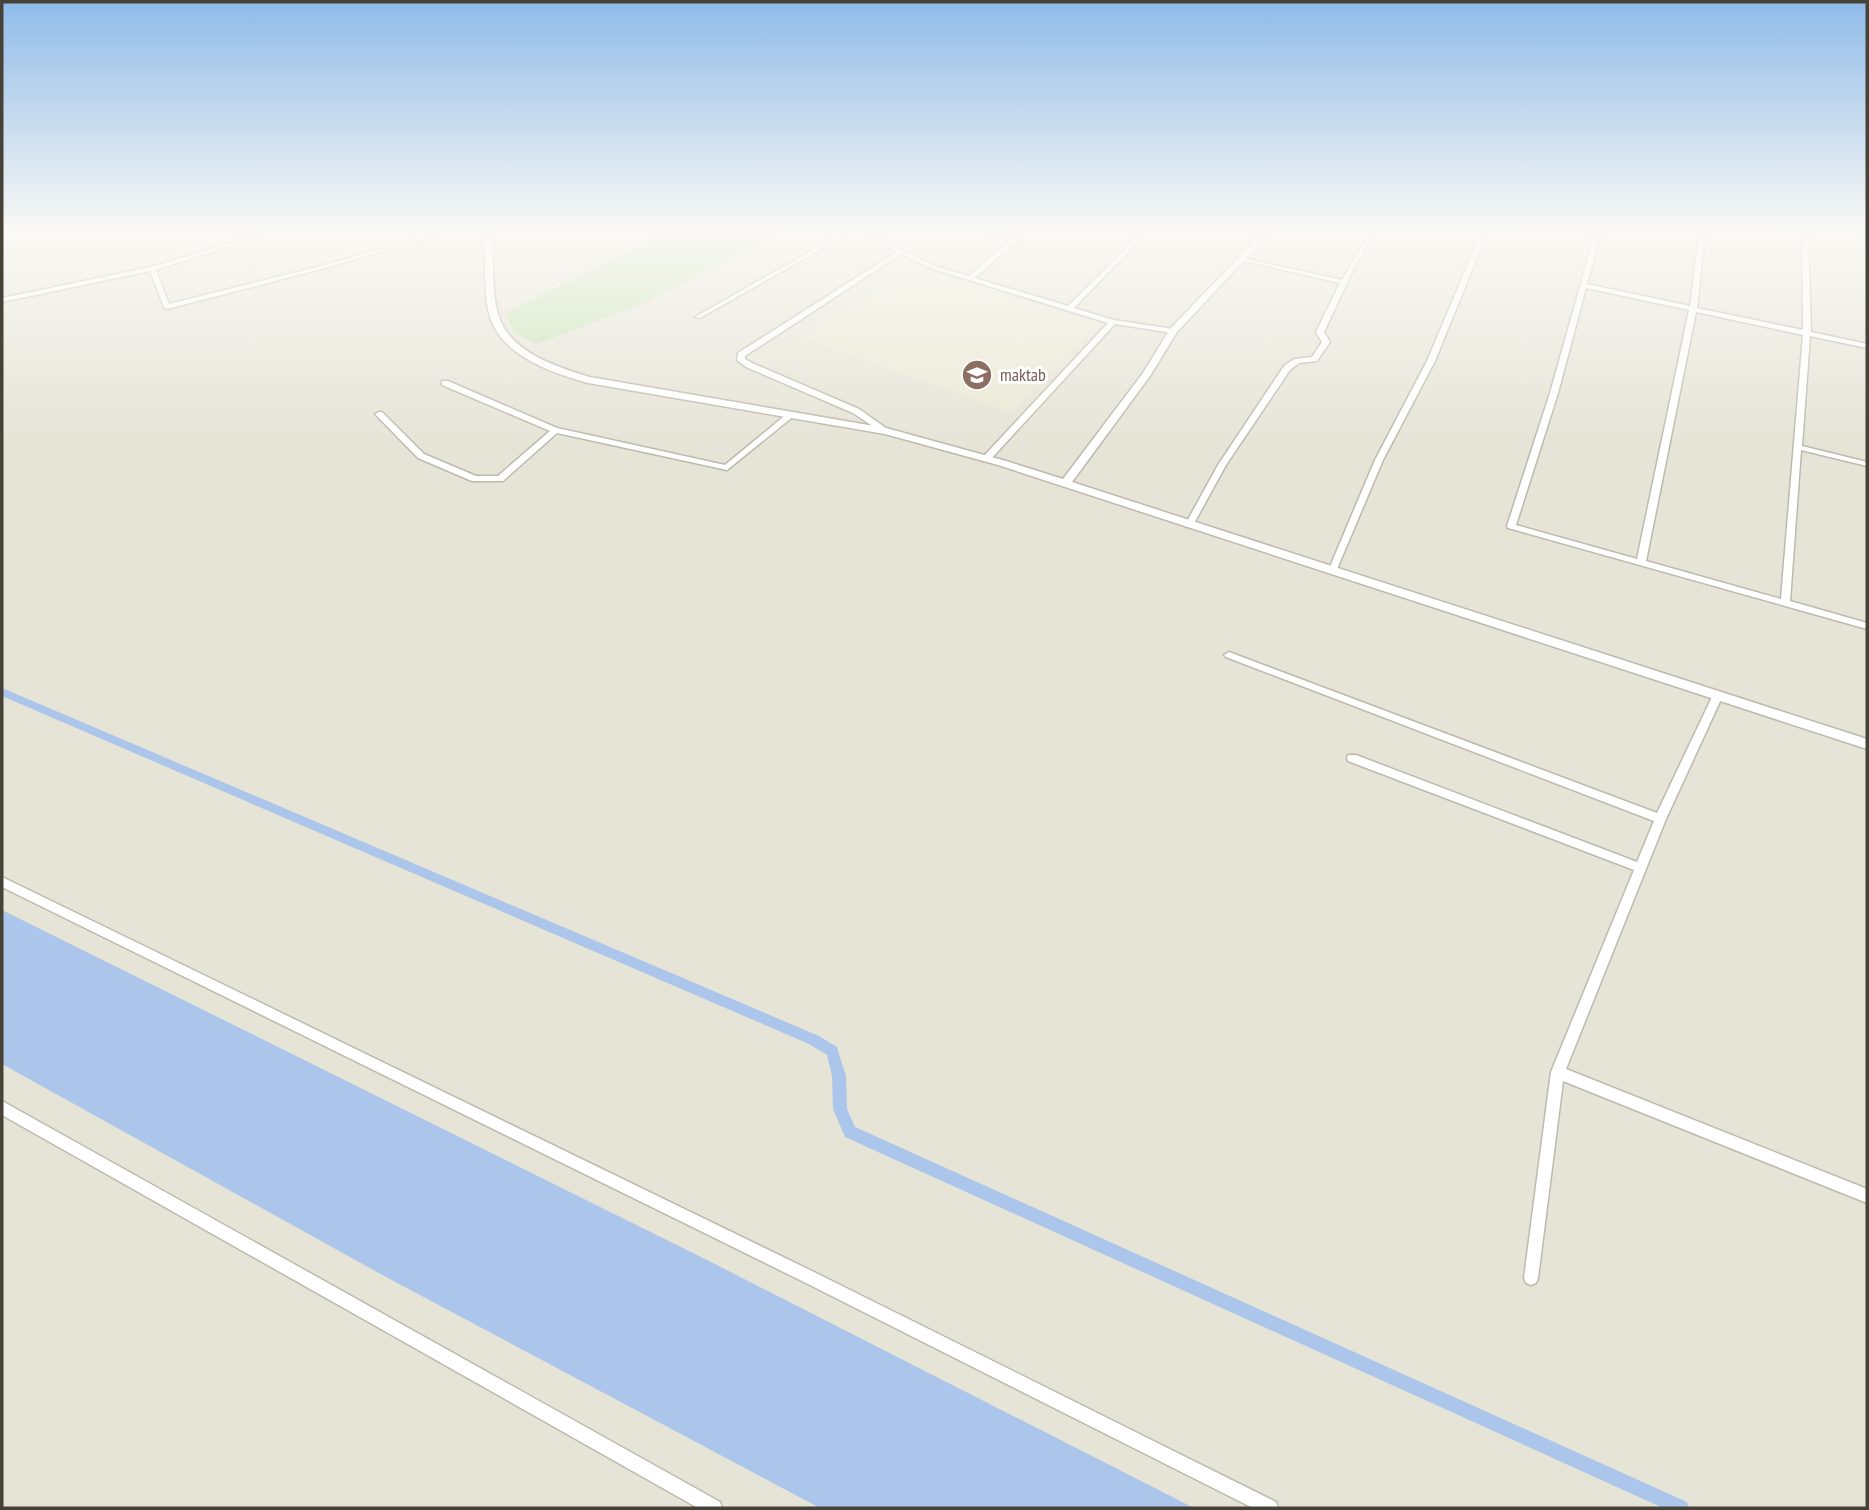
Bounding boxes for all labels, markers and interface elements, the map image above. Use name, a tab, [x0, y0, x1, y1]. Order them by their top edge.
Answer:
school or university icon: maktab	[960, 358, 994, 392]
place label: maktab	[1000, 363, 1046, 386]

